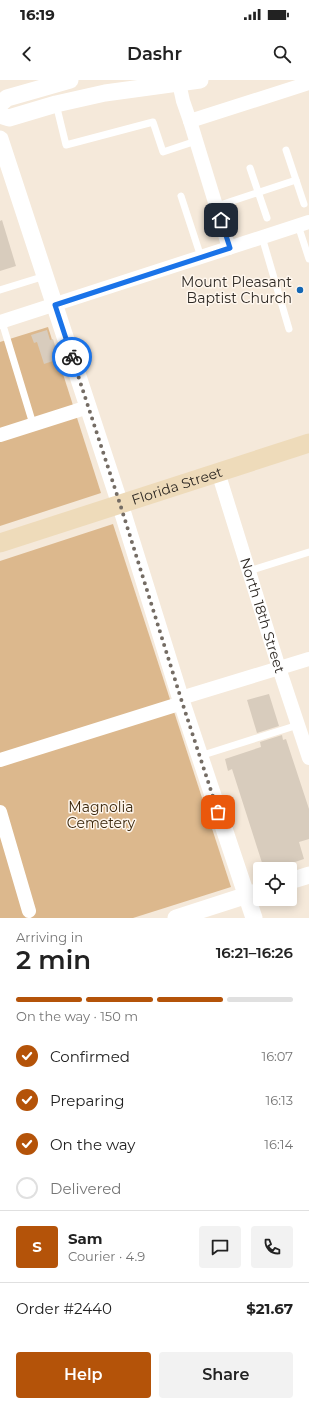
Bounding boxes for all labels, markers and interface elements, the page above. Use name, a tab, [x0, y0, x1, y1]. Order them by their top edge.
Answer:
text: 16:19	[20, 5, 55, 24]
icon: back	[16, 43, 38, 65]
text: Dashr	[127, 43, 182, 65]
icon: search	[271, 43, 293, 65]
pin	[204, 203, 238, 237]
icon: home	[210, 209, 232, 231]
place label: Mount Pleasant Baptist Church	[181, 273, 292, 307]
marker: Mount Pleasant Baptist Church	[295, 285, 305, 295]
courier	[52, 337, 92, 377]
icon: bike	[61, 346, 83, 368]
street label: Florida Street	[129, 463, 225, 509]
street label: North 18th Street	[236, 555, 289, 676]
pin	[201, 795, 235, 829]
park label: Magnolia Cemetery	[67, 798, 136, 832]
icon: bag	[207, 801, 229, 823]
map controls	[253, 862, 297, 906]
button: locate	[253, 862, 297, 906]
text: Arriving in	[16, 929, 83, 945]
text: 16:21–16:26	[216, 943, 293, 962]
text: 2 min	[16, 944, 91, 976]
text: On the way · 150 m	[16, 1008, 138, 1024]
icon: check	[16, 1045, 38, 1067]
text: Confirmed	[50, 1047, 130, 1066]
text: 16:07	[261, 1048, 293, 1064]
icon: check	[16, 1089, 38, 1111]
text: Preparing	[50, 1091, 125, 1110]
text: 16:13	[266, 1092, 293, 1108]
icon: check	[16, 1133, 38, 1155]
text: On the way	[50, 1135, 135, 1154]
text: 16:14	[264, 1136, 293, 1152]
text: Delivered	[50, 1179, 122, 1198]
button: chat	[199, 1226, 241, 1268]
button: phone	[251, 1226, 293, 1268]
text: Sam	[68, 1229, 103, 1248]
text: S	[32, 1237, 42, 1256]
text: Courier · 4.9	[68, 1248, 145, 1264]
text: Order #2440	[16, 1299, 112, 1318]
text: $21.67	[246, 1299, 293, 1318]
button: Help	[16, 1352, 151, 1398]
button: Share	[159, 1352, 293, 1398]

